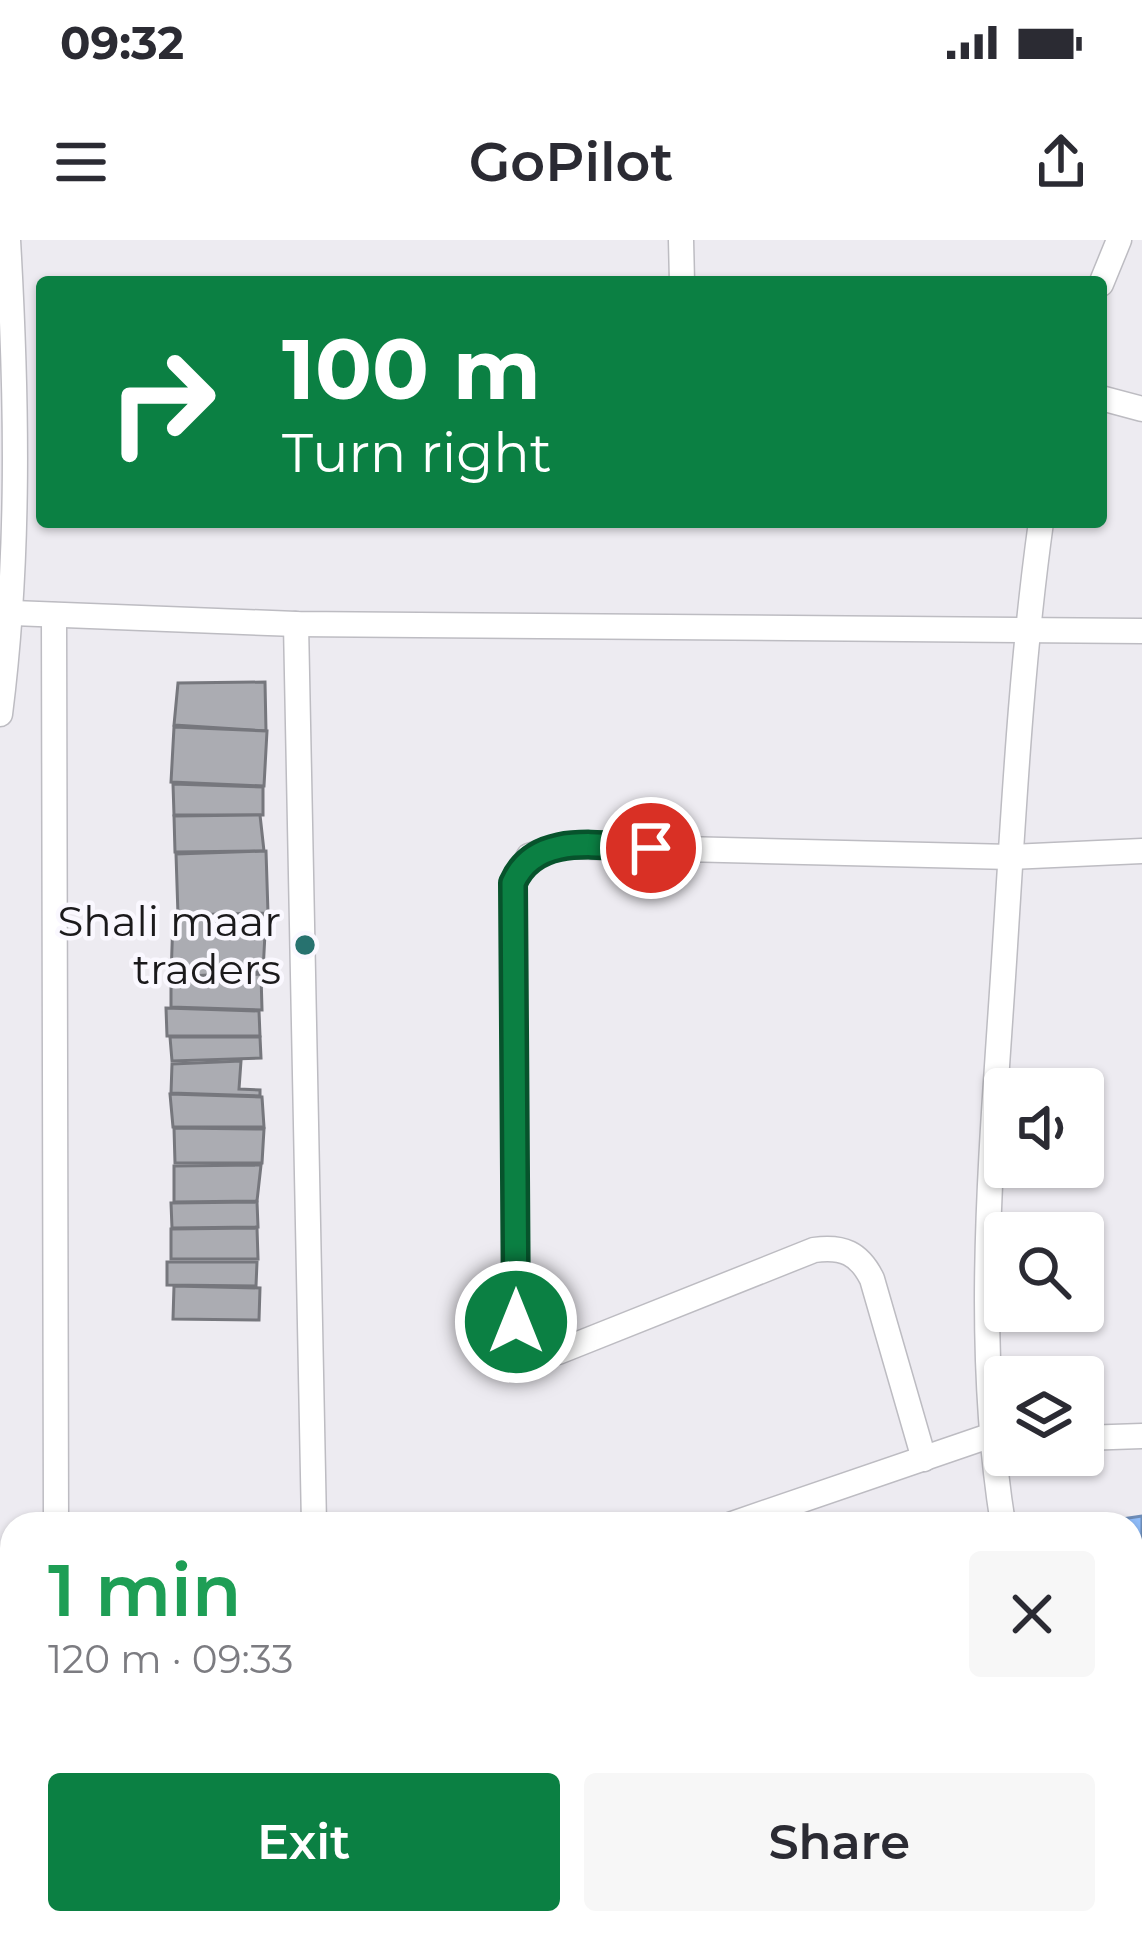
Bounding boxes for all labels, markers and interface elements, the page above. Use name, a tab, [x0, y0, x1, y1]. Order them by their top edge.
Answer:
text: 09:32	[60, 15, 184, 70]
icon: menu	[48, 129, 114, 195]
text: GoPilot	[469, 129, 673, 195]
icon: share	[1028, 129, 1094, 195]
text: 100 m	[282, 318, 541, 420]
icon: right	[84, 324, 240, 480]
text: Turn right	[282, 420, 552, 486]
pin	[600, 797, 702, 899]
icon: arrive	[618, 815, 684, 881]
place label: Shali maar traders	[57, 895, 281, 995]
marker: Shali maar traders	[292, 932, 318, 958]
map controls	[984, 1068, 1104, 1476]
button: sound	[984, 1068, 1104, 1188]
button: search	[984, 1212, 1104, 1332]
position arrow	[453, 1259, 579, 1385]
button: layers	[984, 1356, 1104, 1476]
text: 1 min	[48, 1546, 241, 1634]
button: close	[969, 1551, 1095, 1677]
text: 120 m · 09:33	[48, 1635, 293, 1683]
button: Exit	[48, 1773, 560, 1911]
button: Share	[584, 1773, 1095, 1911]

